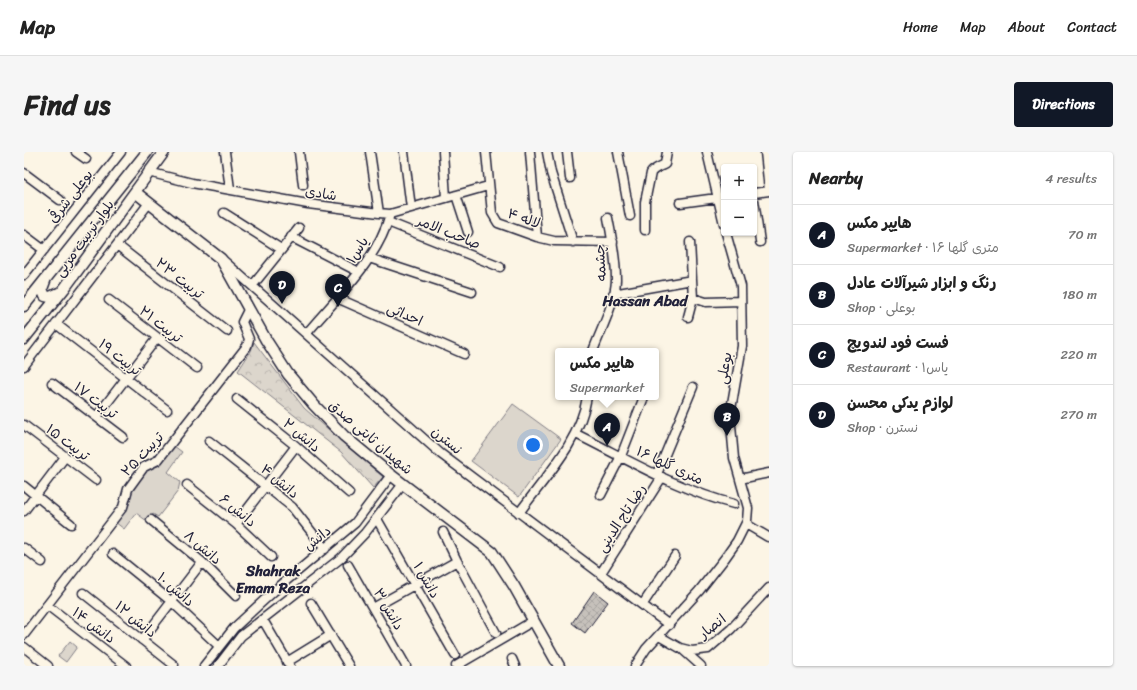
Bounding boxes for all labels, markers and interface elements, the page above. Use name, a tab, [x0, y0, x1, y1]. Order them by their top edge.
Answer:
text: Map	[20, 11, 55, 44]
text: Home	[903, 15, 938, 40]
text: Map	[960, 15, 986, 40]
text: About	[1008, 15, 1045, 40]
text: Contact	[1067, 15, 1117, 40]
text: Find us	[24, 80, 111, 129]
button: Directions	[1014, 82, 1113, 127]
text: Nearby	[809, 163, 863, 193]
street label: بوعلی شرقی	[41, 164, 100, 229]
map controls	[721, 164, 757, 236]
button: +	[721, 164, 757, 200]
text: 4 results	[1045, 167, 1097, 190]
street label: شادی	[303, 179, 339, 208]
street label: بلوار تربیت مربی	[48, 194, 121, 282]
button: −	[721, 200, 757, 236]
street label: لاله ۴	[504, 201, 544, 236]
street label: صاحب الامر	[412, 208, 485, 257]
text: هایپر مکس	[847, 210, 912, 236]
text: A	[818, 223, 826, 246]
text: 70 m	[1068, 223, 1097, 246]
street label: یاس۱	[339, 231, 376, 269]
text: Supermarket · ۱۶ متری گلها	[847, 236, 999, 259]
street label: چشمه	[587, 244, 614, 282]
street label: تربیت ۲۳	[150, 251, 210, 306]
text: رنگ و ابزار شیرآلات عادل	[847, 270, 996, 296]
pin: D	[269, 271, 295, 304]
pin: C	[325, 274, 351, 307]
text: B	[818, 283, 826, 306]
text: 180 m	[1062, 283, 1097, 306]
district label: Hassan Abad	[601, 288, 689, 314]
street label: احداثی	[383, 295, 427, 333]
text: Shop · بوعلی	[847, 296, 916, 319]
street label: تربیت ۲۱	[133, 299, 189, 350]
text: فست فود لندویچ	[847, 330, 949, 356]
street label: تربیت ۱۹	[93, 332, 148, 383]
text: C	[818, 343, 826, 366]
text: 220 m	[1060, 343, 1097, 366]
popup	[555, 348, 659, 400]
text: هایپر مکس	[570, 350, 634, 376]
street label: بوعلی	[709, 350, 740, 386]
text: Restaurant · یاس۱	[847, 356, 948, 379]
street label: تربیت ۱۷	[68, 375, 124, 426]
text: Supermarket	[570, 376, 644, 399]
text: لوازم یدکی محسن	[847, 390, 953, 416]
street label: شهیدان ثابتی صدق	[323, 394, 418, 481]
pin: B	[714, 403, 740, 436]
text: D	[818, 403, 826, 426]
text: 270 m	[1060, 403, 1097, 426]
street label: دانش ۲	[277, 412, 326, 459]
pin: A	[594, 413, 620, 446]
text: Shop · نسترن	[847, 416, 918, 439]
street label: تربیت ۱۵	[40, 417, 96, 468]
street label: نسترن	[425, 420, 468, 461]
street label: تربیت ۲۵	[115, 425, 171, 483]
your location	[523, 435, 543, 455]
street label: ۱۶ متری گلها	[632, 439, 708, 492]
street label: دانش ۴	[255, 457, 305, 505]
street label: رضا تاج الدینی	[590, 479, 653, 558]
street label: دانش ۶	[213, 487, 262, 534]
street label: دانش	[298, 519, 337, 558]
street label: دانش ۸	[178, 524, 227, 571]
street label: دانش ۱	[406, 557, 447, 603]
district label: Shahrak Emam Reza	[236, 558, 311, 601]
street label: دانش ۱۰	[151, 566, 200, 613]
street label: دانش ۳	[366, 583, 411, 635]
street label: دانش ۱۲	[109, 594, 162, 644]
street label: دانش ۱۴	[66, 600, 121, 650]
street label: انصار	[692, 607, 732, 646]

